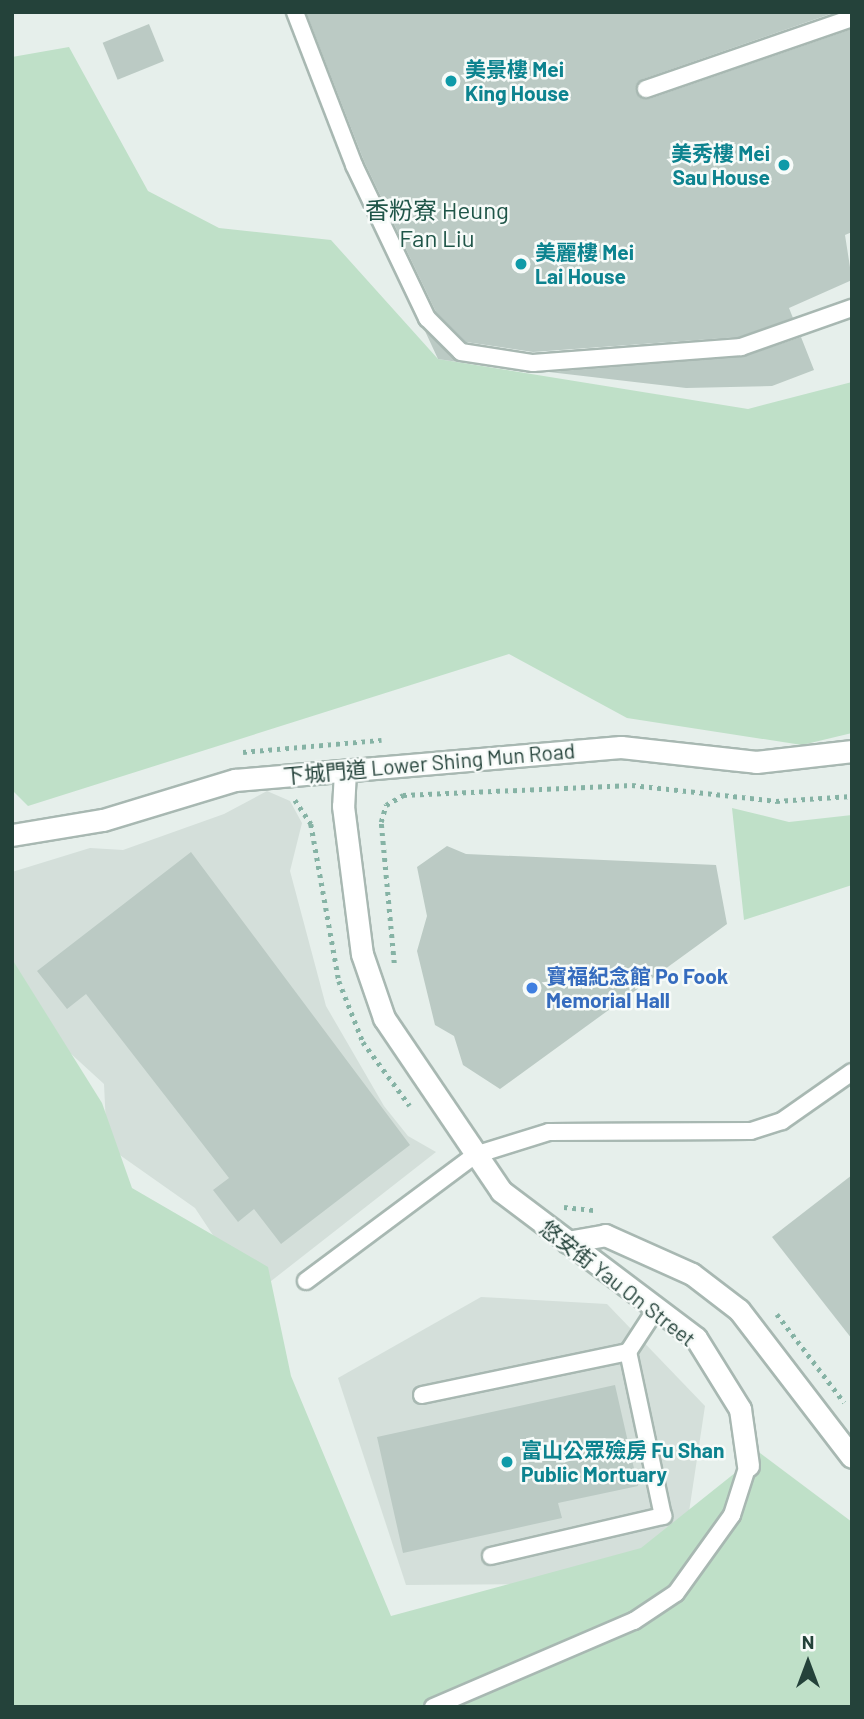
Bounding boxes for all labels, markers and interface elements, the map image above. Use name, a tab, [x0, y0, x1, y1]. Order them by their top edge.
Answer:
place label: 美景樓 Mei King House	[465, 56, 569, 106]
marker: 美景樓 Mei King House	[443, 73, 459, 89]
place label: 美秀樓 Mei Sau House	[671, 140, 770, 190]
marker: 美秀樓 Mei Sau House	[776, 157, 792, 173]
district label: 香粉寮 Heung Fan Liu	[365, 196, 509, 252]
place label: 美麗樓 Mei Lai House	[535, 239, 634, 289]
marker: 美麗樓 Mei Lai House	[513, 256, 529, 272]
street label: 下城門道 Lower Shing Mun Road	[282, 738, 576, 788]
place label: 寶福紀念館 Po Fook Memorial Hall	[546, 963, 728, 1013]
marker: 寶福紀念館 Po Fook Memorial Hall	[524, 980, 540, 996]
street label: 悠安街 Yau On Street	[535, 1215, 701, 1351]
place label: 富山公眾殮房 Fu Shan Public Mortuary	[521, 1437, 724, 1487]
marker: 富山公眾殮房 Fu Shan Public Mortuary	[499, 1454, 515, 1470]
north arrow	[773, 1628, 843, 1698]
text: N	[802, 1630, 814, 1653]

